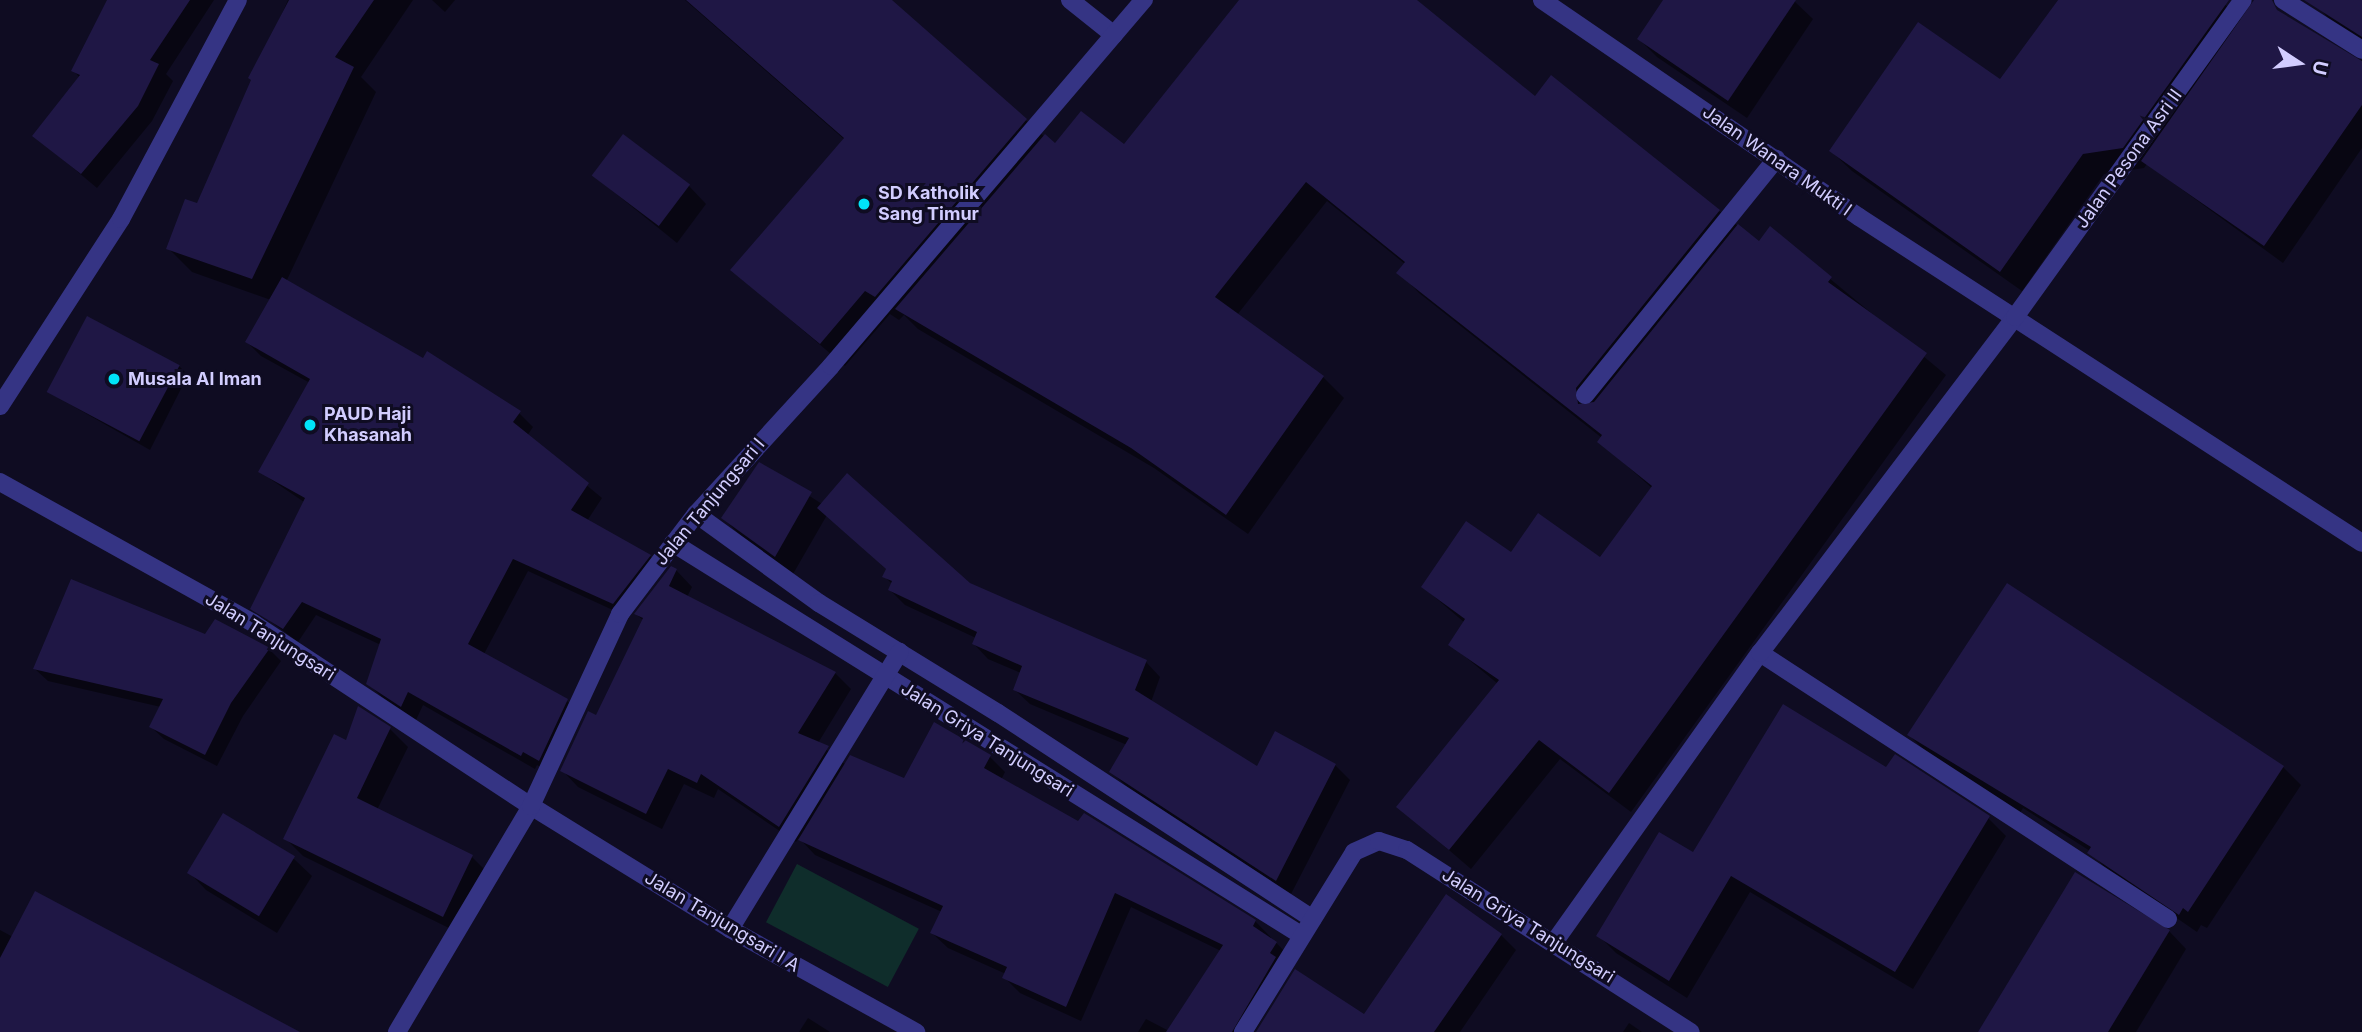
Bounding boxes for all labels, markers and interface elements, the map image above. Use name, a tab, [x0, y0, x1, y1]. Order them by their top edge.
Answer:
north arrow	[2264, 28, 2334, 98]
text: U	[2307, 58, 2333, 77]
street label: Jalan Pesona Asri II	[2071, 85, 2187, 233]
street label: Jalan Wanara Mukti I	[1698, 101, 1856, 221]
place label: SD Katholik Sang Timur	[878, 183, 980, 226]
marker: SD Katholik Sang Timur	[856, 196, 872, 212]
place label: Musala Al Iman	[128, 368, 262, 390]
marker: Musala Al Iman	[106, 371, 122, 387]
place label: PAUD Haji Khasanah	[324, 404, 412, 446]
marker: PAUD Haji Khasanah	[302, 417, 318, 433]
street label: Jalan Tanjungsari I	[651, 434, 769, 570]
street label: Jalan Tanjungsari	[201, 588, 339, 686]
street label: Jalan Griya Tanjungsari	[897, 678, 1077, 802]
street label: Jalan Griya Tanjungsari	[1438, 864, 1618, 988]
street label: Jalan Tanjungsari I A	[641, 867, 803, 977]

